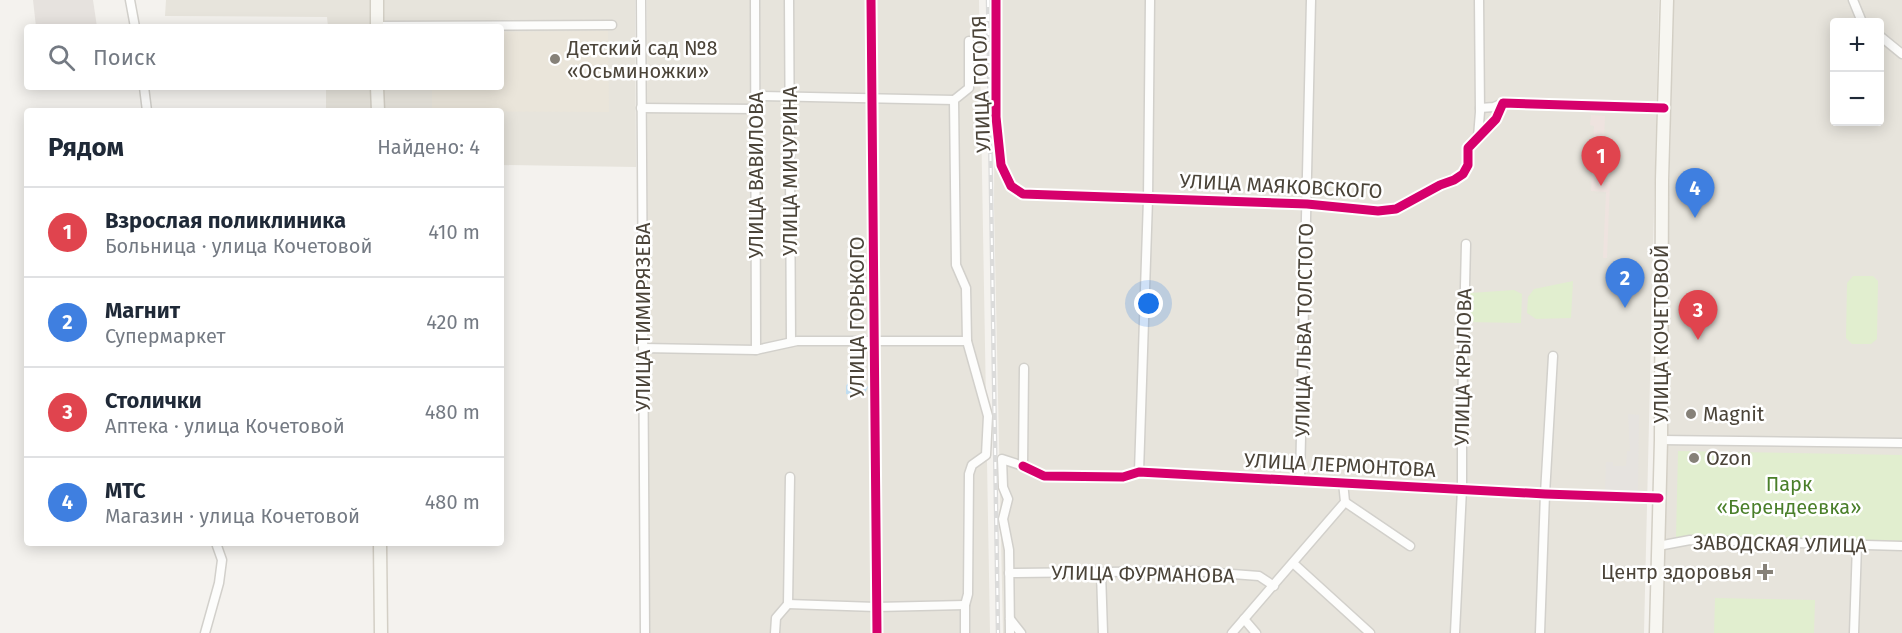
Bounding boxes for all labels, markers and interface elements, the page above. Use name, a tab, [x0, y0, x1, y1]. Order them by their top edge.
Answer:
street label: УЛИЦА ГОГОЛЯ	[967, 15, 995, 153]
map controls	[1830, 18, 1884, 126]
button: +	[1830, 18, 1884, 72]
search box	[24, 24, 504, 90]
place label: Детский сад №8 «Осьминожки»	[566, 36, 718, 83]
icon: search	[45, 41, 78, 74]
text: Поиск	[93, 44, 156, 71]
marker: Детский сад №8 «Осьминожки»	[548, 52, 562, 66]
button: −	[1830, 72, 1884, 126]
street label: УЛИЦА МИЧУРИНА	[778, 86, 802, 256]
street label: УЛИЦА ВАВИЛОВА	[744, 91, 768, 259]
text: Рядом	[48, 132, 124, 163]
text: Найдено: 4	[377, 135, 480, 159]
pin: 1	[1582, 136, 1620, 186]
pin: 4	[1676, 168, 1714, 218]
street label: УЛИЦА МАЯКОВСКОГО	[1179, 169, 1383, 203]
text: Взрослая поликлиника	[105, 207, 346, 234]
text: 1	[63, 220, 72, 244]
text: 410 m	[428, 220, 480, 244]
street label: УЛИЦА ТИМИРЯЗЕВА	[631, 222, 655, 411]
street label: УЛИЦА ЛЬВА ТОЛСТОГО	[1290, 223, 1318, 437]
text: Больница · улица Кочетовой	[105, 234, 372, 258]
street label: УЛИЦА ГОРЬКОГО	[845, 236, 869, 398]
street label: УЛИЦА КОЧЕТОВОЙ	[1649, 245, 1673, 423]
pin: 2	[1606, 258, 1644, 308]
street label: УЛИЦА КРЫЛОВА	[1450, 287, 1476, 446]
your location	[1134, 289, 1163, 318]
pin: 3	[1678, 290, 1718, 340]
text: Магнит	[105, 297, 180, 324]
text: 2	[62, 310, 73, 334]
text: 420 m	[426, 310, 480, 334]
text: Супермаркет	[105, 324, 225, 348]
text: Столички	[105, 387, 202, 414]
text: 3	[62, 400, 73, 424]
text: 480 m	[425, 400, 480, 424]
place label: Magnit	[1703, 402, 1765, 426]
marker: Magnit	[1684, 407, 1698, 421]
text: Аптека · улица Кочетовой	[105, 414, 345, 438]
place label: Ozon	[1706, 446, 1752, 470]
street label: УЛИЦА ЛЕРМОНТОВА	[1244, 448, 1437, 482]
marker: Ozon	[1687, 451, 1701, 465]
park label: Парк «Берендеевка»	[1716, 472, 1862, 519]
text: МТС	[105, 477, 146, 504]
text: 4	[62, 490, 73, 514]
text: 480 m	[425, 490, 480, 514]
text: Магазин · улица Кочетовой	[105, 504, 360, 528]
street label: ЗАВОДСКАЯ УЛИЦА	[1693, 530, 1868, 558]
street label: УЛИЦА ФУРМАНОВА	[1051, 560, 1235, 588]
place label: Центр здоровья	[1601, 560, 1752, 584]
marker: Центр здоровья	[1756, 563, 1774, 581]

